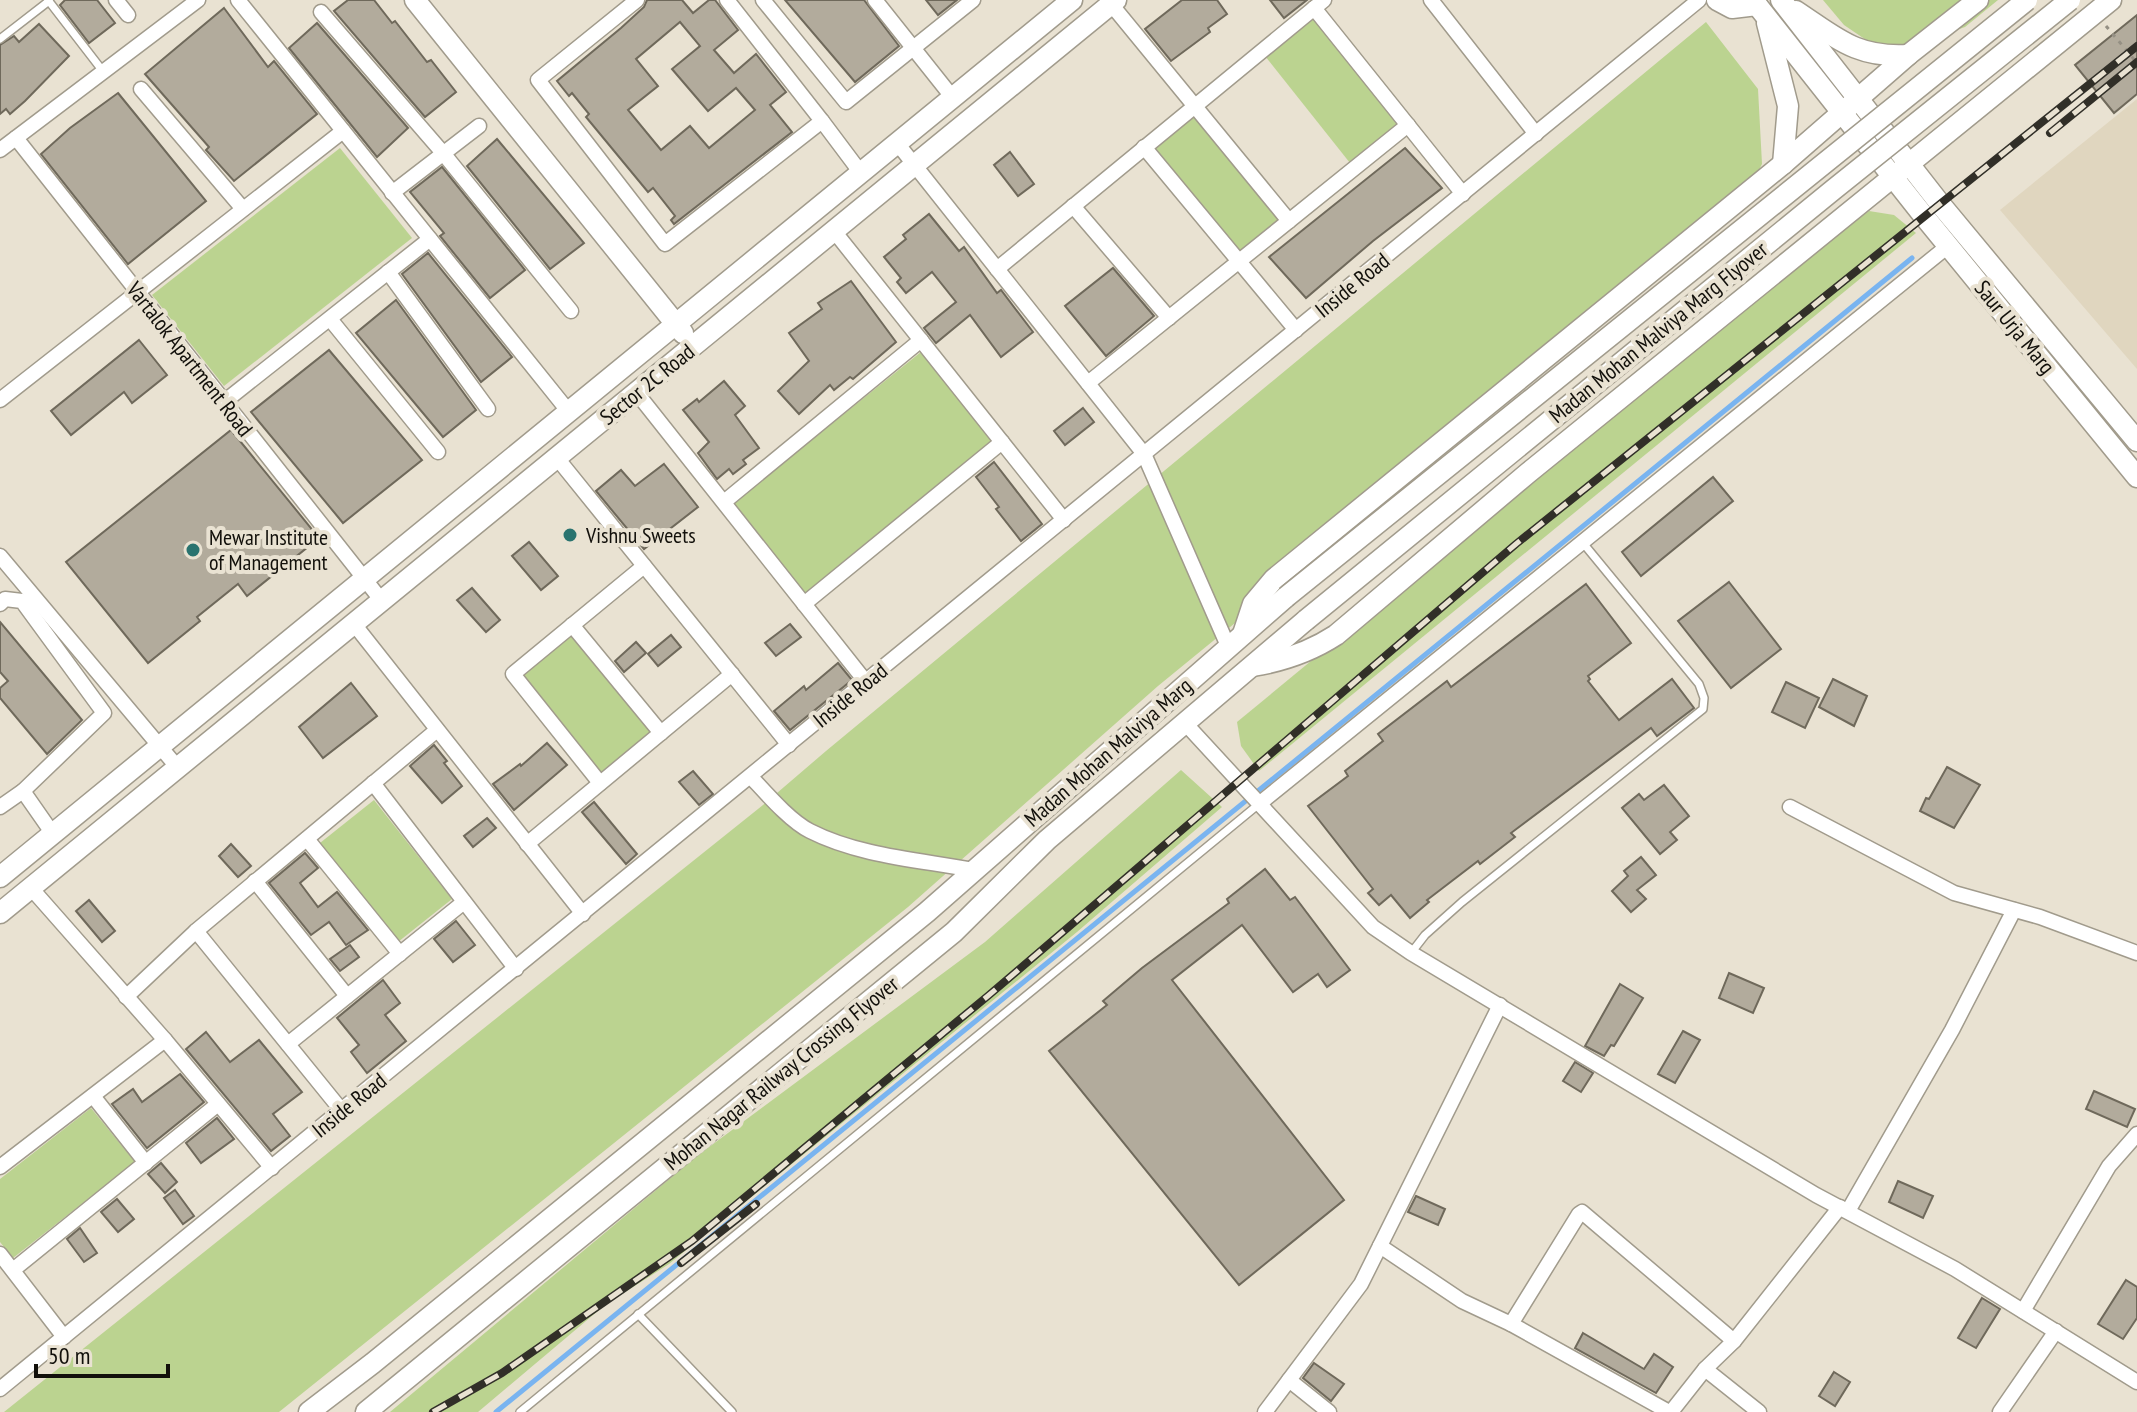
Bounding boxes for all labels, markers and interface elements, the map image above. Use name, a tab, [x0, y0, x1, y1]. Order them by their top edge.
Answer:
street label: Madan Mohan Malviya Marg Flyover	[1543, 235, 1773, 429]
street label: Inside Road	[1309, 246, 1395, 324]
street label: Saur Urja Marg	[1969, 274, 2061, 380]
street label: Vartalok Apartment Road	[120, 275, 259, 442]
street label: Sector 2C Road	[594, 337, 700, 431]
place label: Vishnu Sweets	[585, 521, 696, 549]
place label: Mewar Institute of Management	[209, 523, 328, 576]
marker: Vishnu Sweets	[561, 526, 579, 544]
marker: Mewar Institute of Management	[184, 541, 202, 559]
street label: Inside Road	[807, 656, 893, 734]
street label: Madan Mohan Malviya Marg	[1018, 672, 1198, 832]
street label: Mohan Nagar Railway Crossing Flyover	[658, 970, 904, 1176]
street label: Inside Road	[306, 1066, 392, 1144]
scale bar	[36, 1328, 168, 1378]
text: 50 m	[48, 1340, 90, 1371]

